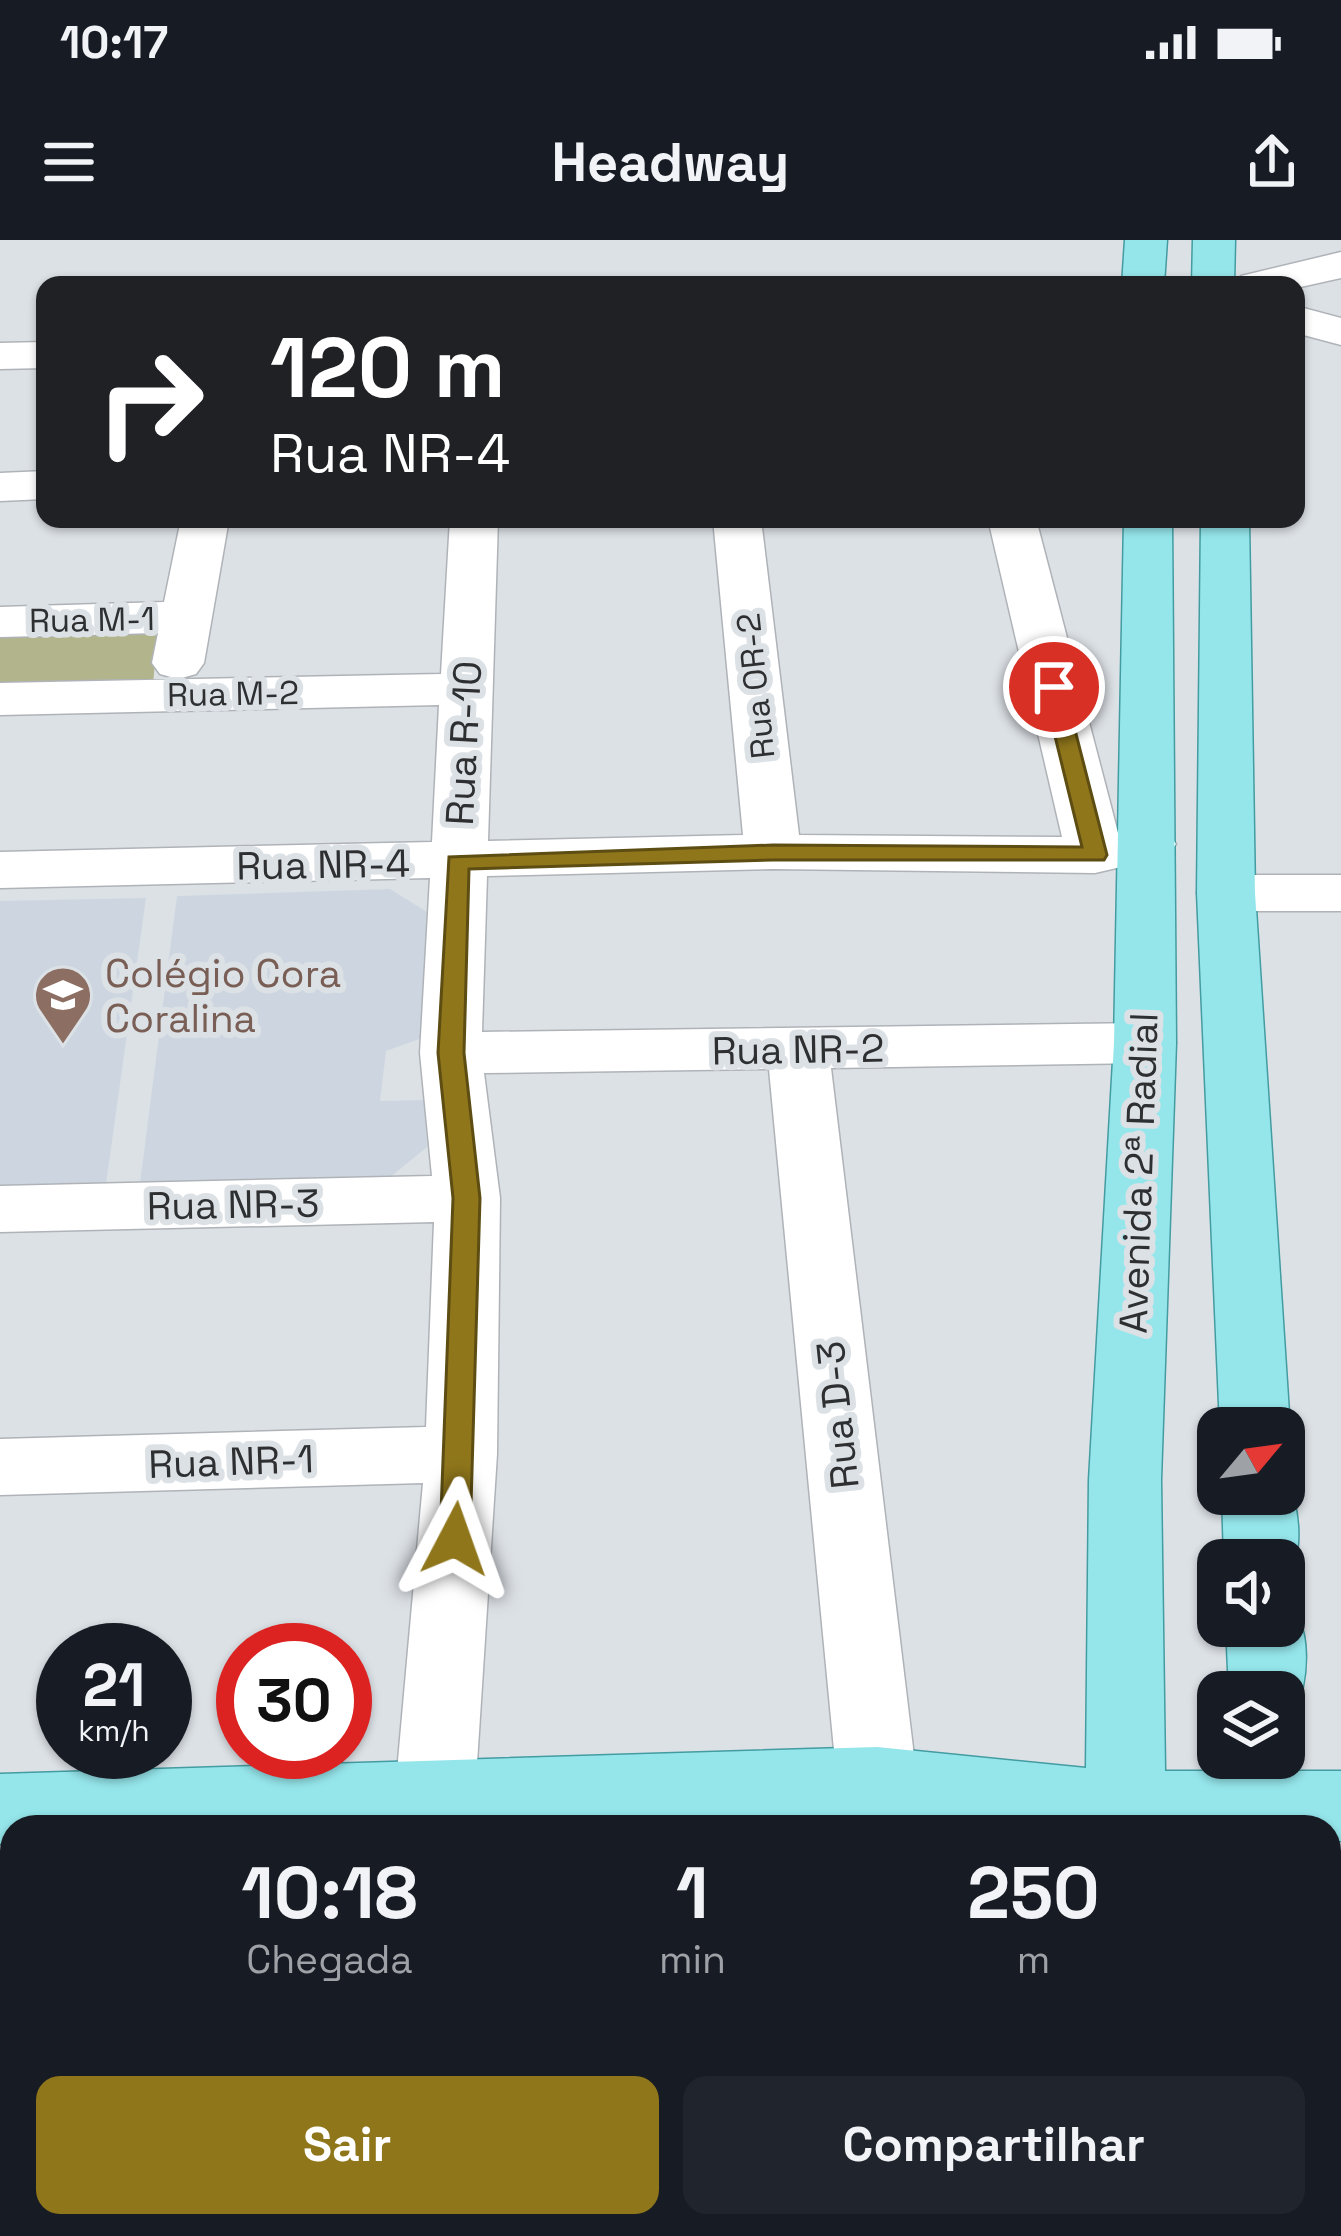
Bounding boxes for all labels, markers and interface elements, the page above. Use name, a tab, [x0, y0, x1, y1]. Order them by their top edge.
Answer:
text: 10:17	[60, 14, 168, 71]
text: Headway	[552, 128, 789, 197]
icon: menu	[36, 129, 102, 195]
icon: share	[1239, 129, 1305, 195]
text: 120 m	[270, 314, 505, 422]
icon: right	[72, 324, 228, 480]
text: Rua NR-4	[270, 419, 510, 488]
street label: Rua M-1	[29, 598, 155, 642]
street label: Rua OR-2	[727, 611, 785, 761]
pin	[1003, 636, 1105, 738]
icon: arrive	[1021, 654, 1087, 720]
street label: Rua R-10	[435, 660, 492, 826]
street label: Rua M-2	[167, 672, 299, 716]
street label: Rua NR-4	[236, 838, 410, 891]
place label: Colégio Cora Coralina	[105, 949, 341, 1043]
school or university icon: Colégio Cora Coralina	[32, 964, 94, 1046]
street label: Avenida 2ª Radial	[1108, 1012, 1169, 1334]
street label: Rua NR-2	[711, 1023, 885, 1076]
street label: Rua NR-3	[146, 1178, 320, 1231]
street label: Rua D-3	[805, 1339, 870, 1491]
north arrow	[1197, 1407, 1305, 1515]
map controls	[1197, 1407, 1305, 1779]
street label: Rua NR-1	[147, 1434, 315, 1489]
position arrow	[392, 1476, 518, 1602]
button: sound	[1197, 1539, 1305, 1647]
speed limit sign: 30	[216, 1623, 372, 1779]
text: 21	[83, 1647, 145, 1724]
button: layers	[1197, 1671, 1305, 1779]
text: km/h	[78, 1711, 150, 1750]
text: 10:18	[241, 1847, 418, 1939]
text: 1	[676, 1847, 709, 1939]
text: 250	[967, 1847, 1100, 1939]
text: Chegada	[246, 1935, 413, 1984]
text: min	[659, 1935, 726, 1984]
text: m	[1017, 1935, 1050, 1984]
button: Sair	[36, 2076, 659, 2214]
button: Compartilhar	[683, 2076, 1305, 2214]

